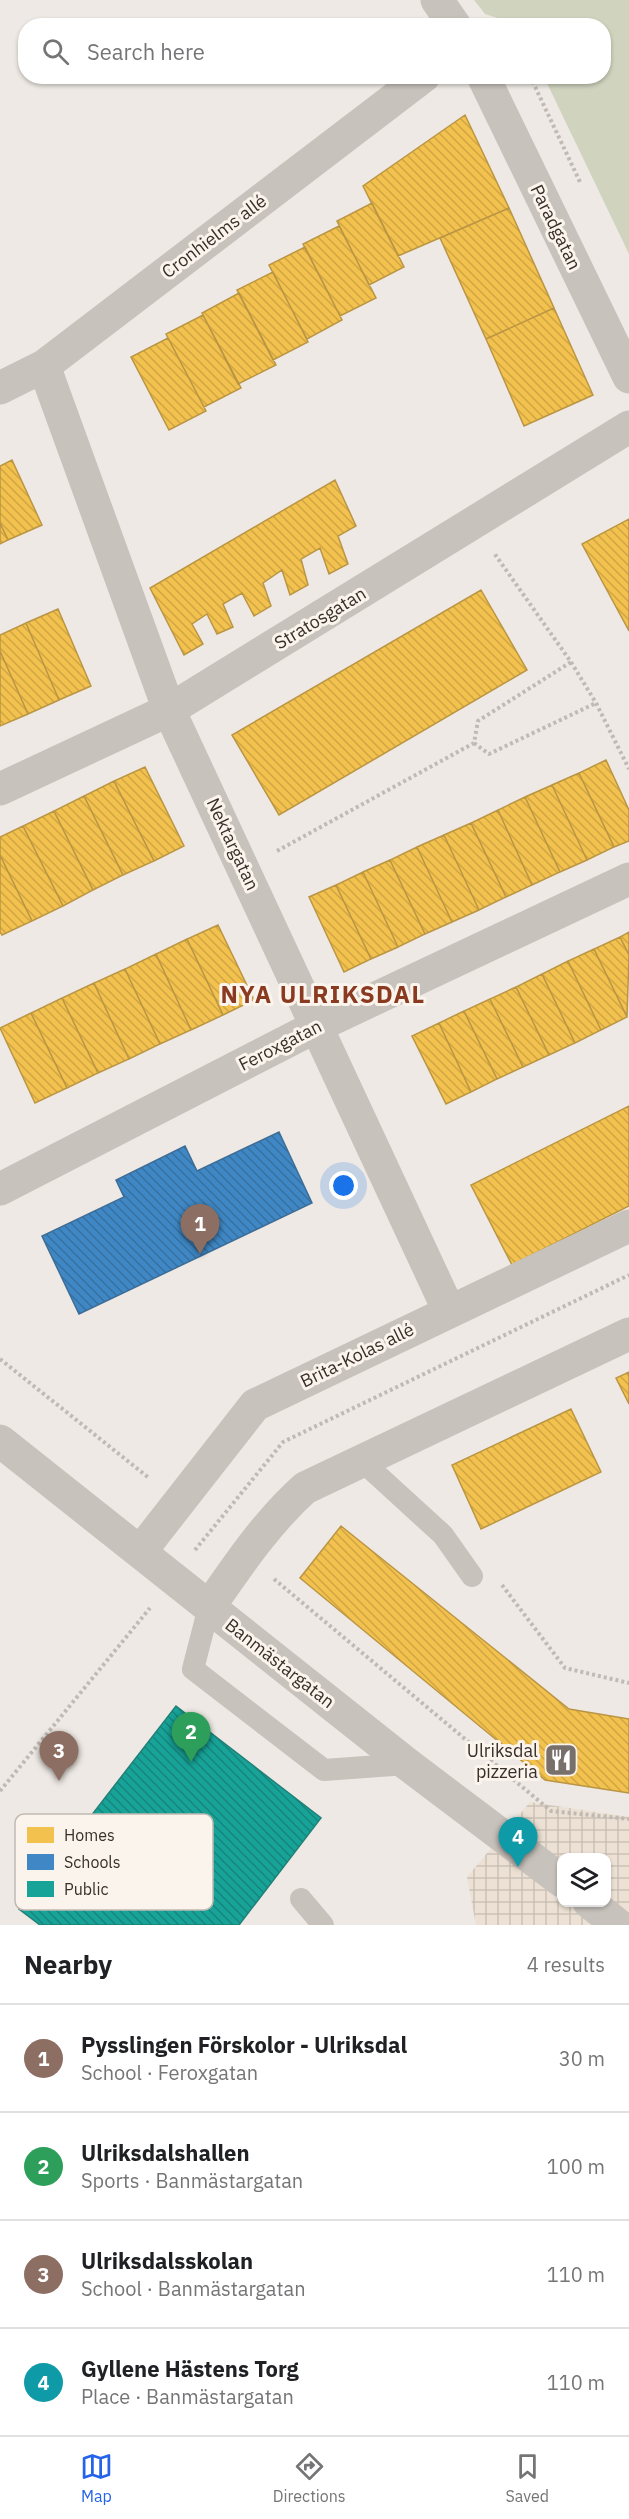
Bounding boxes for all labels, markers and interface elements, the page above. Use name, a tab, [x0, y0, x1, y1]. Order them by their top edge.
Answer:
search box	[18, 18, 611, 84]
icon: search	[39, 35, 72, 68]
text: Search here	[87, 37, 205, 66]
street label: Paradgatan	[525, 181, 587, 273]
street label: Cronhielms allé	[157, 189, 271, 283]
street label: Stratosgatan	[270, 582, 370, 654]
street label: Nektargatan	[202, 794, 264, 894]
district label: NYA ULRIKSDAL	[220, 978, 426, 1010]
street label: Feroxgatan	[235, 1014, 325, 1076]
your location	[329, 1171, 358, 1200]
pin: 1	[180, 1204, 220, 1254]
street label: Brita-Kolas allé	[296, 1318, 418, 1392]
street label: Banmästargatan	[221, 1613, 339, 1713]
pin: 2	[172, 1712, 210, 1762]
pin: 3	[40, 1732, 78, 1781]
place label: Ulriksdal pizzeria	[467, 1739, 538, 1783]
restaurant icon: Ulriksdal pizzeria	[543, 1742, 579, 1778]
legend	[15, 1814, 213, 1910]
pin: 4	[498, 1818, 538, 1867]
text: Homes	[64, 1825, 115, 1845]
text: Schools	[64, 1852, 121, 1872]
map controls	[557, 1853, 611, 1907]
button: layers	[557, 1853, 611, 1907]
text: Public	[64, 1879, 108, 1899]
text: Nearby	[24, 1947, 112, 1981]
text: 4 results	[527, 1951, 605, 1978]
text: Pysslingen Förskolor - Ulriksdal	[81, 2030, 407, 2059]
text: 1	[38, 2045, 50, 2072]
text: 30 m	[559, 2045, 605, 2072]
text: School · Feroxgatan	[81, 2059, 258, 2086]
text: Ulriksdalshallen	[81, 2138, 250, 2167]
text: 2	[38, 2153, 50, 2180]
text: 100 m	[547, 2153, 605, 2180]
text: Sports · Banmästargatan	[81, 2167, 303, 2194]
text: Ulriksdalsskolan	[81, 2246, 253, 2275]
text: 3	[38, 2261, 50, 2288]
text: 110 m	[547, 2261, 605, 2288]
text: School · Banmästargatan	[81, 2275, 306, 2302]
text: Gyllene Hästens Torg	[81, 2354, 299, 2383]
text: 4	[38, 2369, 50, 2396]
text: 110 m	[547, 2369, 605, 2396]
text: Place · Banmästargatan	[81, 2383, 294, 2410]
tab: Map	[80, 2450, 113, 2506]
tab: Directions	[273, 2450, 346, 2506]
tab: Saved	[506, 2450, 549, 2506]

